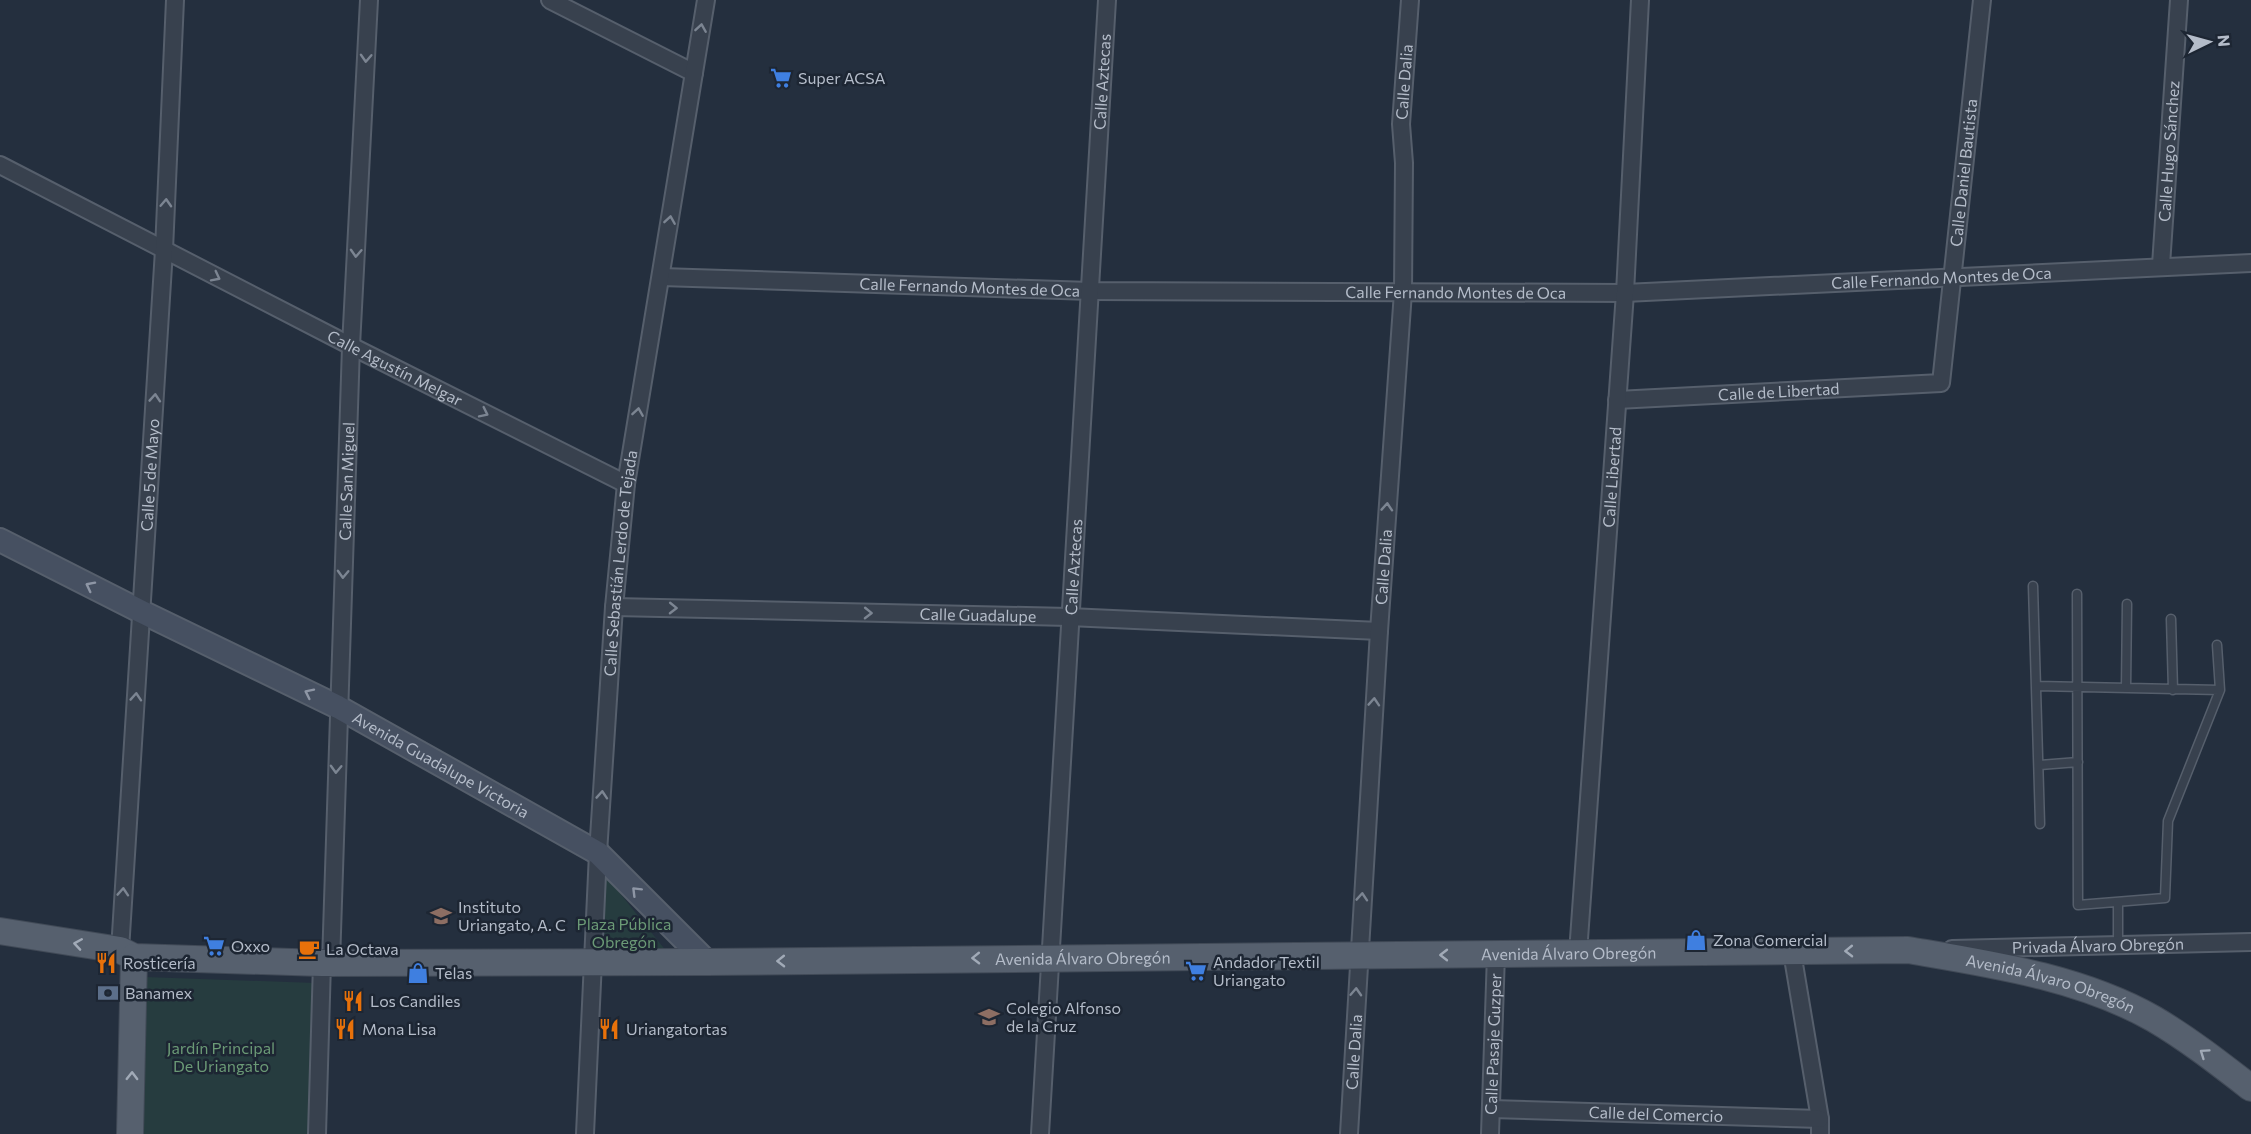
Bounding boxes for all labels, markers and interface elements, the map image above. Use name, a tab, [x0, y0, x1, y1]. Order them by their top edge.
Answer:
north arrow	[2179, 12, 2239, 72]
one-way arrow	[695, 23, 707, 32]
street label: Calle Aztecas	[1089, 33, 1114, 131]
text: N	[2214, 34, 2234, 47]
street label: Calle Dalia	[1391, 43, 1416, 120]
one-way arrow	[360, 54, 373, 63]
supermarket icon: Super ACSA	[769, 66, 793, 90]
place label: Super ACSA	[798, 68, 886, 87]
street label: Calle Hugo Sánchez	[2154, 80, 2183, 222]
street label: Calle Daniel Bautista	[1946, 98, 1980, 247]
one-way arrow	[160, 199, 173, 208]
one-way arrow	[663, 215, 676, 225]
one-way arrow	[349, 249, 362, 258]
street label: Calle Fernando Montes de Oca	[1831, 263, 2052, 292]
one-way arrow	[210, 269, 221, 281]
street label: Calle Fernando Montes de Oca	[859, 273, 1080, 300]
street label: Calle Fernando Montes de Oca	[1345, 282, 1566, 302]
street label: Calle Agustín Melgar	[324, 326, 466, 410]
street label: Calle de Libertad	[1718, 378, 1840, 404]
one-way arrow	[148, 393, 161, 402]
one-way arrow	[477, 405, 488, 417]
one-way arrow	[631, 408, 644, 418]
street label: Calle 5 de Mayo	[136, 418, 162, 532]
street label: Calle San Miguel	[335, 422, 358, 541]
street label: Calle Libertad	[1598, 426, 1624, 528]
street label: Calle Sebastián Lerdo de Tejada	[600, 449, 640, 677]
one-way arrow	[1381, 503, 1394, 512]
street label: Calle Aztecas	[1061, 518, 1085, 616]
street label: Calle Dalia	[1371, 529, 1395, 605]
one-way arrow	[336, 569, 349, 578]
one-way arrow	[85, 582, 96, 593]
one-way arrow	[668, 602, 677, 614]
street label: Calle Guadalupe	[919, 604, 1036, 625]
one-way arrow	[863, 606, 872, 619]
one-way arrow	[305, 689, 316, 701]
one-way arrow	[129, 693, 142, 702]
one-way arrow	[1367, 697, 1380, 706]
street label: Avenida Guadalupe Victoria	[350, 707, 533, 821]
one-way arrow	[330, 764, 343, 773]
one-way arrow	[595, 790, 608, 799]
one-way arrow	[117, 887, 130, 896]
one-way arrow	[633, 887, 643, 898]
one-way arrow	[1355, 892, 1368, 901]
place label: Instituto Uriangato, A. C	[458, 897, 566, 934]
school or university icon: Instituto Uriangato, A. C	[429, 904, 453, 928]
park label: Plaza Pública Obregón	[577, 914, 671, 951]
shop icon: Zona Comercial	[1684, 928, 1708, 952]
place label: Zona Comercial	[1713, 930, 1827, 949]
supermarket icon: Oxxo	[202, 934, 226, 958]
street label: Privada Álvaro Obregón	[2012, 934, 2184, 957]
place label: Oxxo	[231, 936, 270, 955]
cafe icon: La Octava	[297, 937, 321, 961]
one-way arrow	[73, 938, 83, 950]
place label: La Octava	[326, 939, 399, 958]
street label: Avenida Álvaro Obregón	[1481, 943, 1657, 963]
one-way arrow	[1845, 945, 1854, 957]
street label: Avenida Álvaro Obregón	[995, 947, 1171, 968]
one-way arrow	[1440, 949, 1449, 961]
street label: Avenida Álvaro Obregón	[1964, 950, 2138, 1017]
restaurant icon: Rosticería	[94, 951, 118, 975]
one-way arrow	[972, 952, 981, 964]
place label: Andador Textil Uriangato	[1213, 952, 1320, 989]
place label: Rosticería	[123, 953, 196, 972]
one-way arrow	[777, 955, 786, 967]
supermarket icon: Andador Textil Uriangato	[1184, 959, 1208, 983]
shop icon: Telas	[406, 961, 430, 985]
place label: Telas	[435, 963, 472, 982]
street label: Calle Pasaje Guzper	[1481, 972, 1504, 1115]
bank icon: Banamex	[96, 981, 120, 1005]
place label: Banamex	[125, 983, 193, 1002]
one-way arrow	[1350, 987, 1363, 996]
restaurant icon: Los Candiles	[341, 989, 365, 1013]
place label: Los Candiles	[370, 991, 461, 1010]
place label: Colegio Alfonso de la Cruz	[1006, 998, 1121, 1035]
school or university icon: Colegio Alfonso de la Cruz	[977, 1005, 1001, 1029]
street label: Calle Dalia	[1342, 1014, 1365, 1091]
restaurant icon: Mona Lisa	[333, 1017, 357, 1041]
restaurant icon: Uriangatortas	[597, 1017, 621, 1041]
place label: Mona Lisa	[362, 1019, 436, 1038]
place label: Uriangatortas	[626, 1019, 727, 1038]
park label: Jardín Principal De Uriangato	[167, 1038, 275, 1075]
one-way arrow	[2200, 1049, 2211, 1060]
one-way arrow	[125, 1071, 138, 1080]
street label: Calle del Comercio	[1588, 1102, 1723, 1125]

